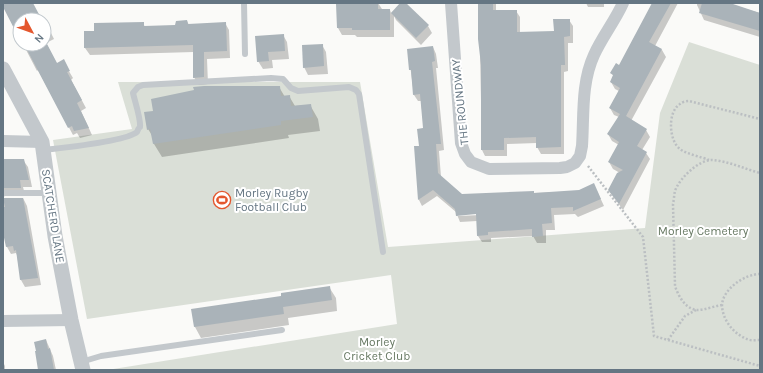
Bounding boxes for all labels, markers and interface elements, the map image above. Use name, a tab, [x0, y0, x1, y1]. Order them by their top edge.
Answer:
north arrow	[12, 12, 52, 52]
text: N	[32, 31, 47, 45]
street label: THE ROUNDWAY	[448, 58, 471, 146]
street label: SCATCHERD LANE	[39, 168, 67, 264]
place label: Morley Rugby Football Club	[235, 186, 309, 214]
sports icon: Morley Rugby Football Club	[212, 190, 232, 210]
park label: Morley Cemetery	[658, 224, 749, 238]
park label: Morley Cricket Club	[344, 335, 410, 363]

